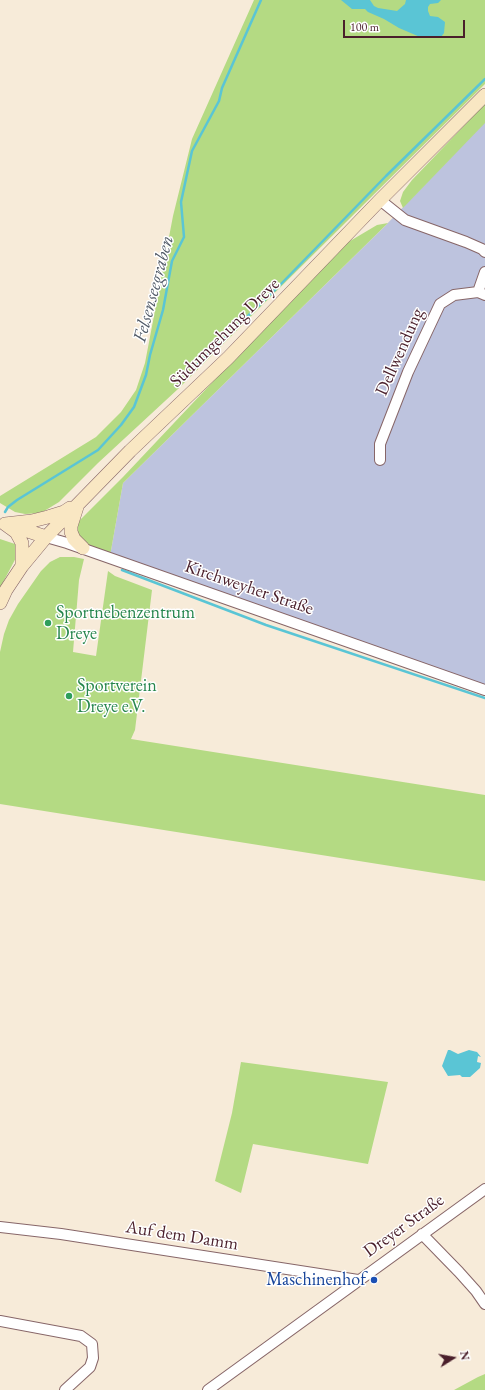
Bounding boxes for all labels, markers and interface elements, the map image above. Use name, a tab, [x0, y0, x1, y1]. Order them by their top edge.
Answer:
scale bar	[345, 12, 467, 38]
text: 100 m	[350, 19, 379, 35]
water label: Felsenseegraben	[129, 233, 179, 345]
street label: Südumgehung Dreye	[166, 274, 284, 392]
street label: Dellwendung	[371, 305, 429, 399]
street label: Kirchweyher Straße	[182, 556, 316, 620]
place label: Sportnebenzentrum Dreye	[56, 602, 195, 644]
marker: Sportnebenzentrum Dreye	[43, 618, 53, 628]
place label: Sportverein Dreye e.V.	[77, 675, 157, 718]
marker: Sportverein Dreye e.V.	[64, 691, 74, 701]
street label: Dreyer Straße	[360, 1190, 448, 1262]
street label: Auf dem Damm	[124, 1216, 240, 1256]
place label: Maschinenhof	[266, 1269, 366, 1291]
marker: Maschinenhof	[369, 1275, 379, 1285]
north arrow	[433, 1338, 473, 1378]
text: N	[457, 1350, 473, 1361]

